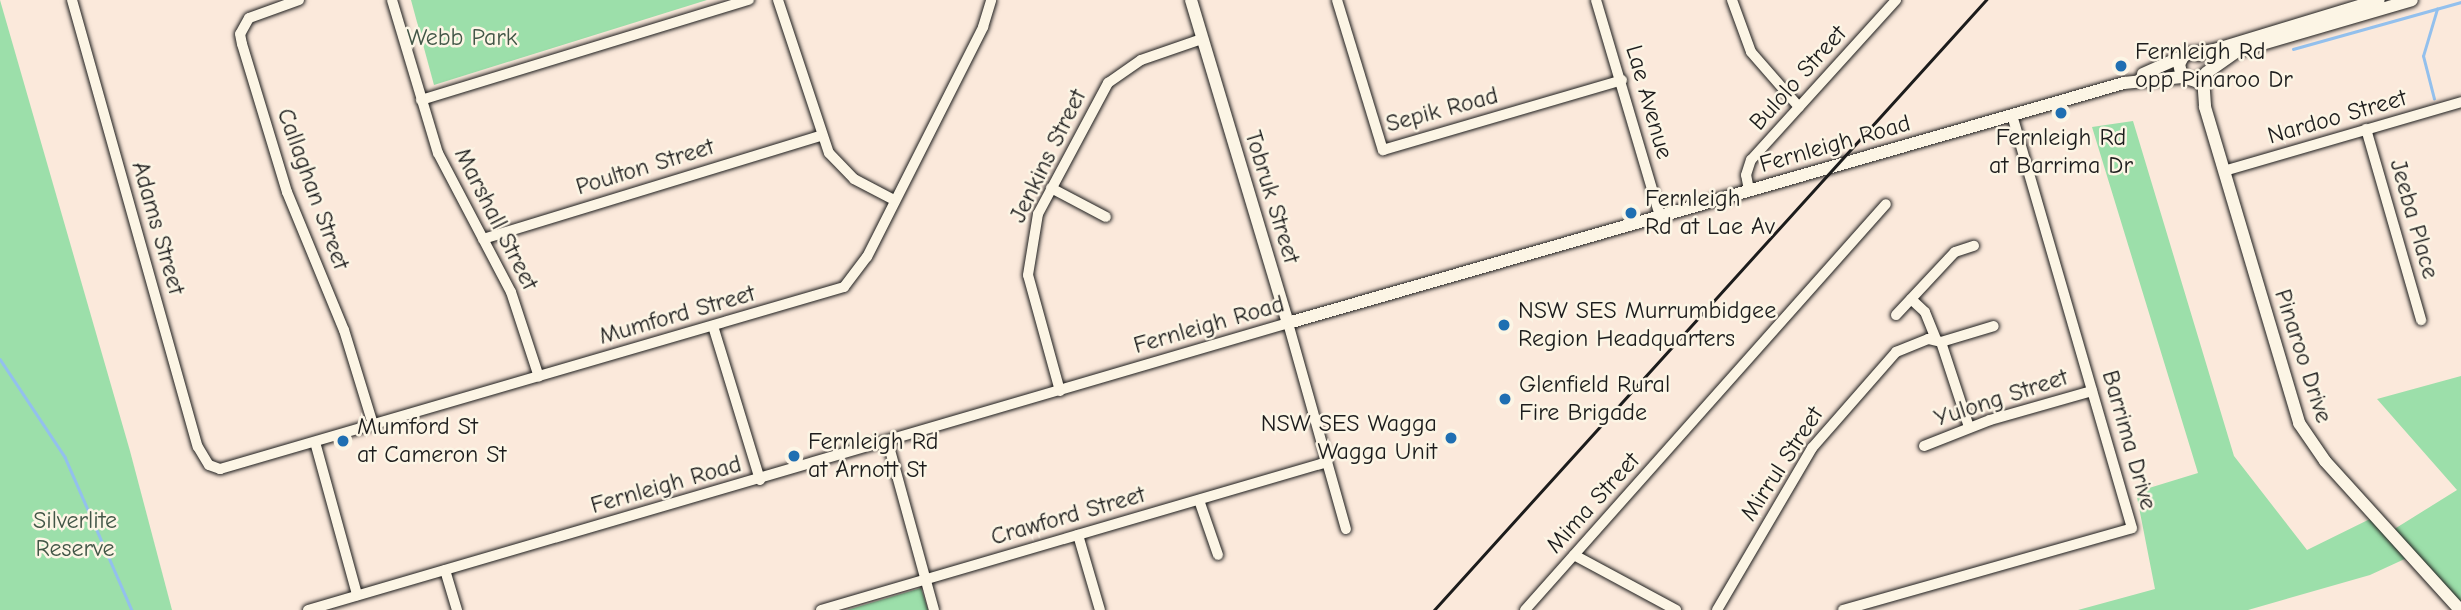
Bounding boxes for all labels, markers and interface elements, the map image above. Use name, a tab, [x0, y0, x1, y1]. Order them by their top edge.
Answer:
street label: Bulolo Street	[1743, 20, 1853, 136]
park label: Webb Park	[407, 24, 517, 52]
place label: Fernleigh Rd opp Pinaroo Dr	[2135, 38, 2293, 94]
street label: Lae Avenue	[1619, 42, 1679, 162]
marker: Fernleigh Rd opp Pinaroo Dr	[2113, 58, 2129, 74]
street label: Sepik Road	[1383, 81, 1501, 139]
street label: Nardoo Street	[2264, 83, 2410, 151]
street label: Jenkins Street	[1003, 85, 1093, 227]
street label: Callaghan Street	[271, 104, 355, 274]
marker: Fernleigh Rd at Barrima Dr	[2053, 105, 2069, 121]
street label: Fernleigh Road	[1756, 109, 1914, 179]
place label: Fernleigh Rd at Barrima Dr	[1989, 124, 2133, 180]
street label: Tobruk Street	[1238, 127, 1306, 267]
street label: Poulton Street	[572, 132, 718, 202]
street label: Marshall Street	[448, 143, 544, 295]
street label: Jeeba Place	[2383, 156, 2445, 282]
street label: Adams Street	[125, 158, 191, 298]
place label: Fernleigh Rd at Lae Av	[1645, 185, 1775, 241]
marker: Fernleigh Rd at Lae Av	[1623, 205, 1639, 221]
street label: Mumford Street	[596, 279, 758, 351]
street label: Pinaroo Drive	[2268, 286, 2338, 426]
street label: Fernleigh Road	[1130, 290, 1288, 360]
place label: NSW SES Murrumbidgee Region Headquarters	[1518, 297, 1776, 353]
marker: NSW SES Murrumbidgee Region Headquarters	[1496, 317, 1512, 333]
street label: Yulong Street	[1931, 363, 2071, 433]
street label: Barrima Drive	[2095, 367, 2163, 513]
place label: Glenfield Rural Fire Brigade	[1519, 371, 1670, 427]
marker: Glenfield Rural Fire Brigade	[1497, 391, 1513, 407]
street label: Mirrul Street	[1734, 402, 1830, 526]
place label: NSW SES Wagga Wagga Unit	[1261, 410, 1437, 466]
place label: Mumford St at Cameron St	[357, 413, 506, 469]
place label: Fernleigh Rd at Arnott St	[808, 428, 938, 484]
marker: NSW SES Wagga Wagga Unit	[1443, 430, 1459, 446]
marker: Mumford St at Cameron St	[335, 433, 351, 449]
street label: Mima Street	[1540, 447, 1646, 559]
marker: Fernleigh Rd at Arnott St	[786, 448, 802, 464]
street label: Fernleigh Road	[587, 450, 745, 520]
street label: Crawford Street	[988, 480, 1148, 552]
park label: Silverlite Reserve	[33, 507, 117, 563]

